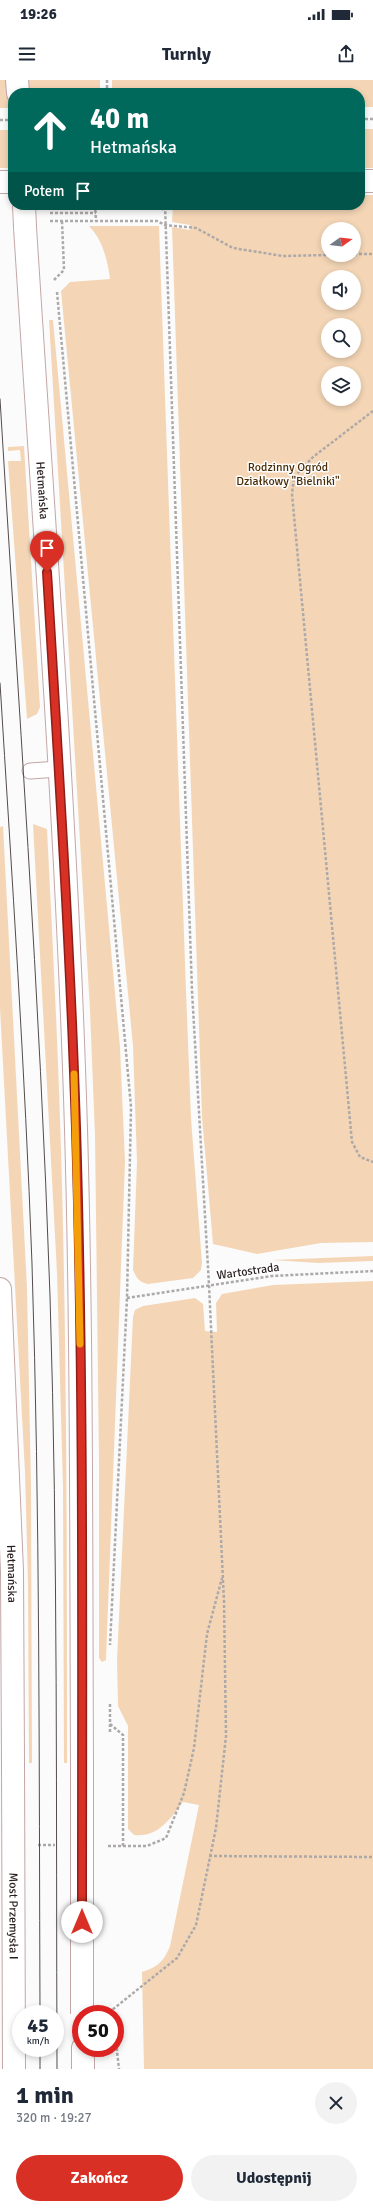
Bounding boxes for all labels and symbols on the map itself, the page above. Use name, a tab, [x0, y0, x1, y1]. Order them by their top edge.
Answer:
north arrow	[321, 222, 361, 262]
park label: Rodzinny Ogród Działkowy "Bielniki"	[236, 460, 340, 489]
street label: Hetmańska	[32, 461, 51, 520]
pin	[30, 531, 64, 572]
street label: Wartostrada	[216, 1260, 280, 1283]
street label: Hetmańska	[3, 1545, 19, 1603]
street label: Most Przemysła I	[5, 1873, 21, 1960]
position arrow	[61, 1901, 103, 1943]
speed limit sign: 50	[72, 2005, 124, 2057]

